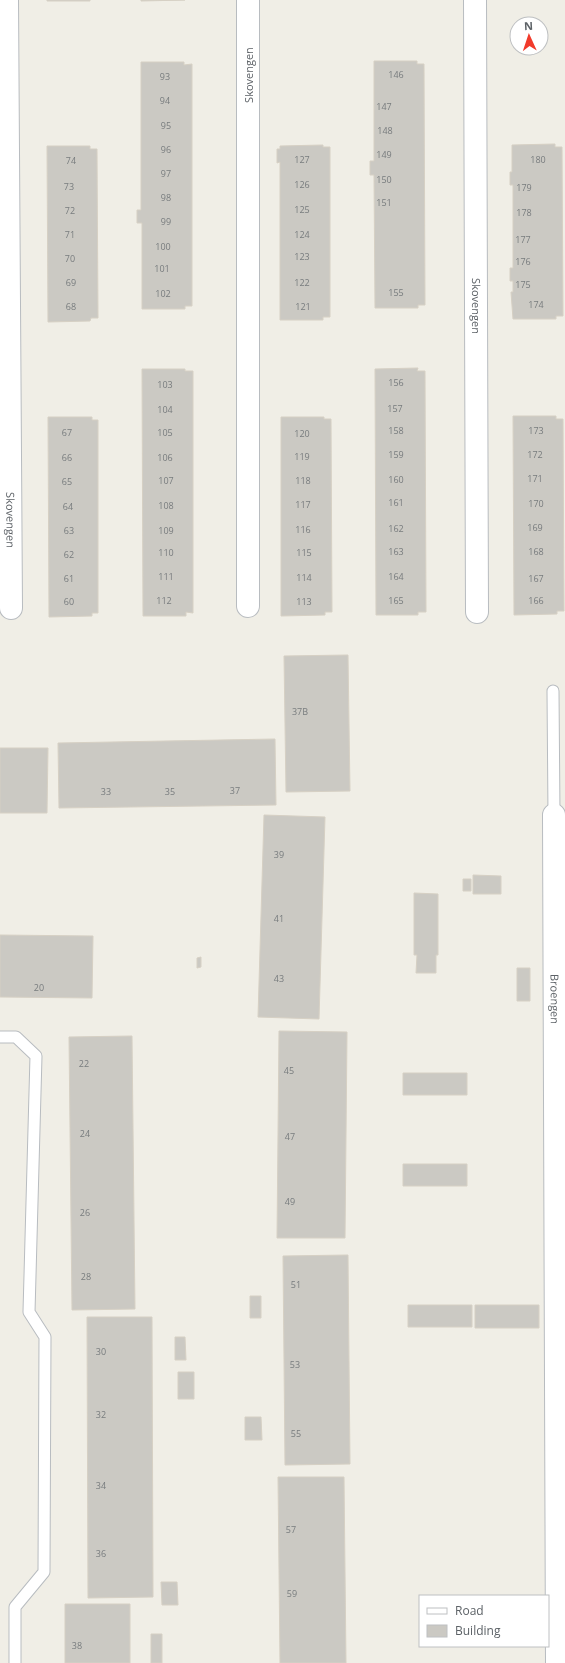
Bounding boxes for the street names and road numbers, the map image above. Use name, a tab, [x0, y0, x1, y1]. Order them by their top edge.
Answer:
street label: Skovengen	[241, 47, 256, 103]
street label: Skovengen	[469, 278, 484, 334]
street label: Skovengen	[3, 492, 19, 548]
street label: Broengen	[548, 974, 563, 1024]

